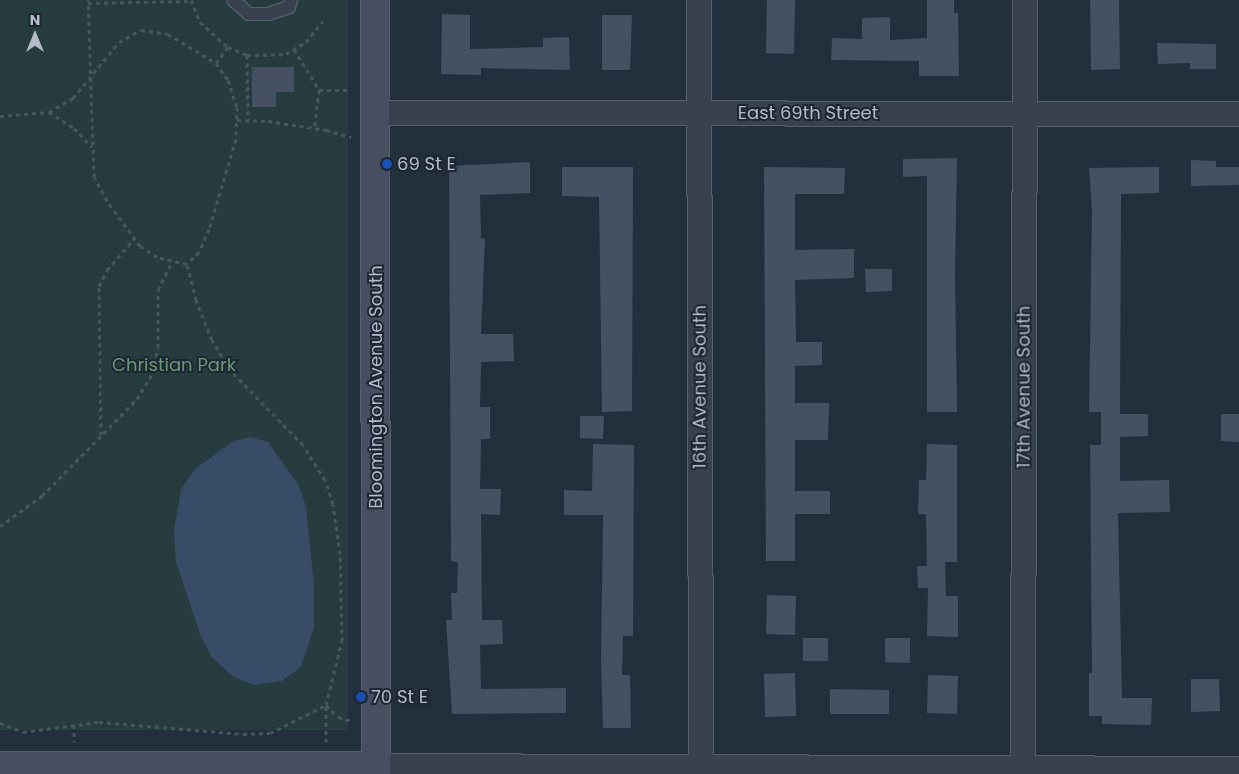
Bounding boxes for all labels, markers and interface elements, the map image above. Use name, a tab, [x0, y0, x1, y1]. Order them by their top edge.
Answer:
north arrow	[10, 10, 60, 60]
text: N	[30, 10, 40, 30]
street label: East 69th Street	[738, 102, 878, 124]
place label: 69 St E	[397, 153, 456, 175]
marker: 69 St E	[381, 158, 393, 170]
street label: Bloomington Avenue South	[365, 265, 387, 509]
street label: 16th Avenue South	[689, 305, 711, 469]
street label: 17th Avenue South	[1013, 306, 1035, 468]
park label: Christian Park	[112, 354, 236, 376]
place label: 70 St E	[371, 686, 428, 708]
marker: 70 St E	[355, 691, 367, 703]

